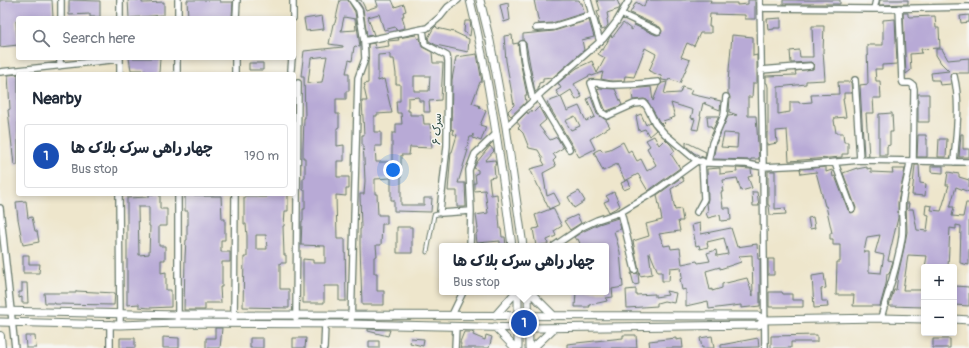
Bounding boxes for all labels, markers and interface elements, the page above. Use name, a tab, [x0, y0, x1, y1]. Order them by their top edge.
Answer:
search box	[16, 16, 296, 60]
icon: search	[30, 27, 52, 49]
text: Search here	[62, 29, 135, 48]
text: Nearby	[32, 88, 81, 109]
street label: سرک ۶	[430, 113, 444, 145]
text: چهار راهی سرک بلاک ها	[71, 139, 213, 158]
text: 1	[43, 148, 49, 164]
text: 190 m	[244, 148, 279, 164]
your location	[383, 160, 403, 180]
text: Bus stop	[71, 161, 118, 177]
popup	[439, 243, 609, 295]
text: چهار راهی سرک بلاک ها	[453, 252, 595, 271]
map controls	[921, 264, 957, 336]
button: +	[921, 264, 957, 300]
text: Bus stop	[453, 274, 500, 290]
button: −	[921, 300, 957, 336]
pin: 1	[511, 308, 537, 338]

